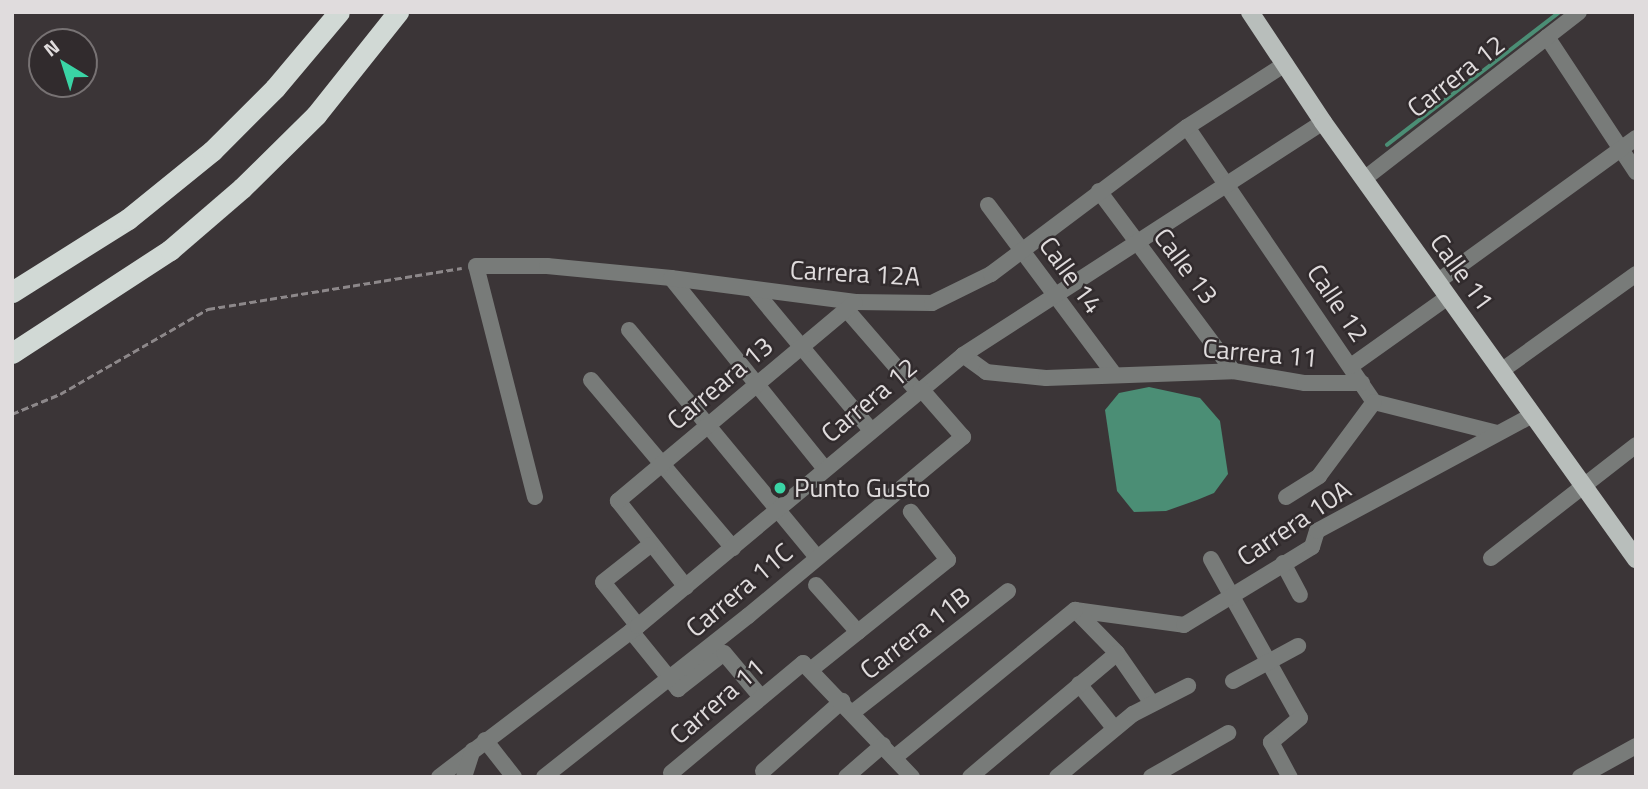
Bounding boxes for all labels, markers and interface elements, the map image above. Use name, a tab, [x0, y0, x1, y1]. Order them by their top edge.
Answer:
north arrow	[28, 28, 98, 98]
street label: Carrera 12	[1401, 28, 1511, 124]
text: N	[37, 32, 65, 63]
street label: Calle 13	[1147, 222, 1225, 310]
street label: Calle 11	[1424, 228, 1500, 316]
street label: Calle 14	[1033, 231, 1109, 319]
street label: Carrera 12A	[789, 254, 921, 292]
street label: Calle 12	[1301, 258, 1375, 348]
street label: Carreara 13	[661, 330, 779, 436]
street label: Carrera 11	[1201, 332, 1319, 374]
street label: Carrera 12	[815, 351, 923, 449]
place label: Punto Gusto	[794, 472, 930, 504]
street label: Carrera 10A	[1231, 474, 1357, 572]
marker: Punto Gusto	[772, 480, 788, 496]
street label: Carrera 11C	[680, 537, 798, 643]
street label: Carrera 11B	[854, 580, 976, 686]
street label: Carrera 11	[663, 652, 771, 750]

